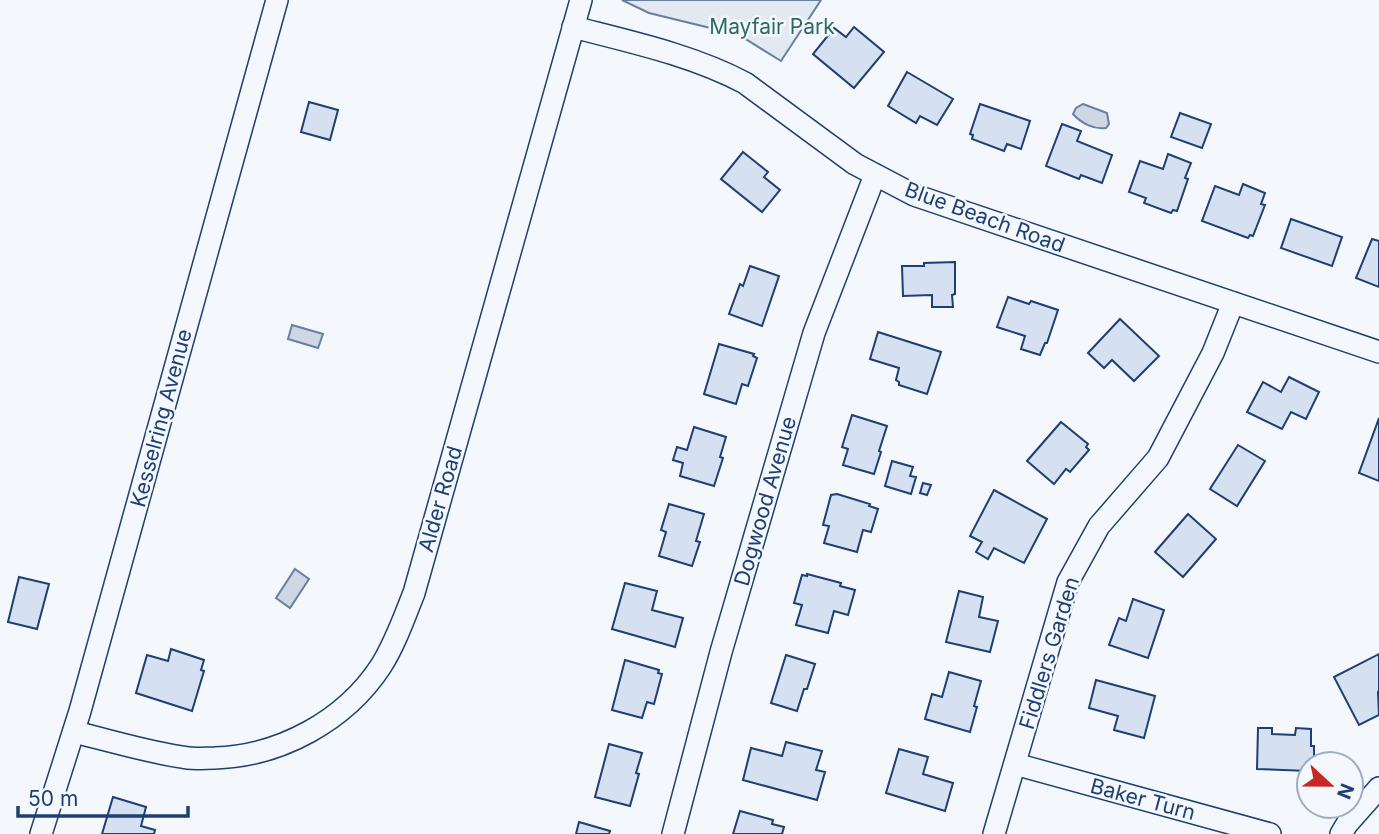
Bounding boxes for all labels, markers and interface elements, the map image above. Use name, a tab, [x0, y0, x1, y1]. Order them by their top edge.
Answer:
park label: Mayfair Park	[709, 14, 835, 39]
street label: Blue Beach Road	[902, 176, 1068, 258]
street label: Kesselring Avenue	[125, 326, 197, 510]
street label: Dogwood Avenue	[729, 413, 801, 589]
street label: Alder Road	[413, 443, 467, 555]
street label: Fiddlers Garden	[1014, 574, 1084, 732]
north arrow	[1295, 750, 1365, 820]
street label: Baker Turn	[1088, 773, 1198, 825]
scale bar	[18, 774, 187, 818]
text: N	[1332, 780, 1359, 802]
text: 50 m	[28, 786, 78, 811]

